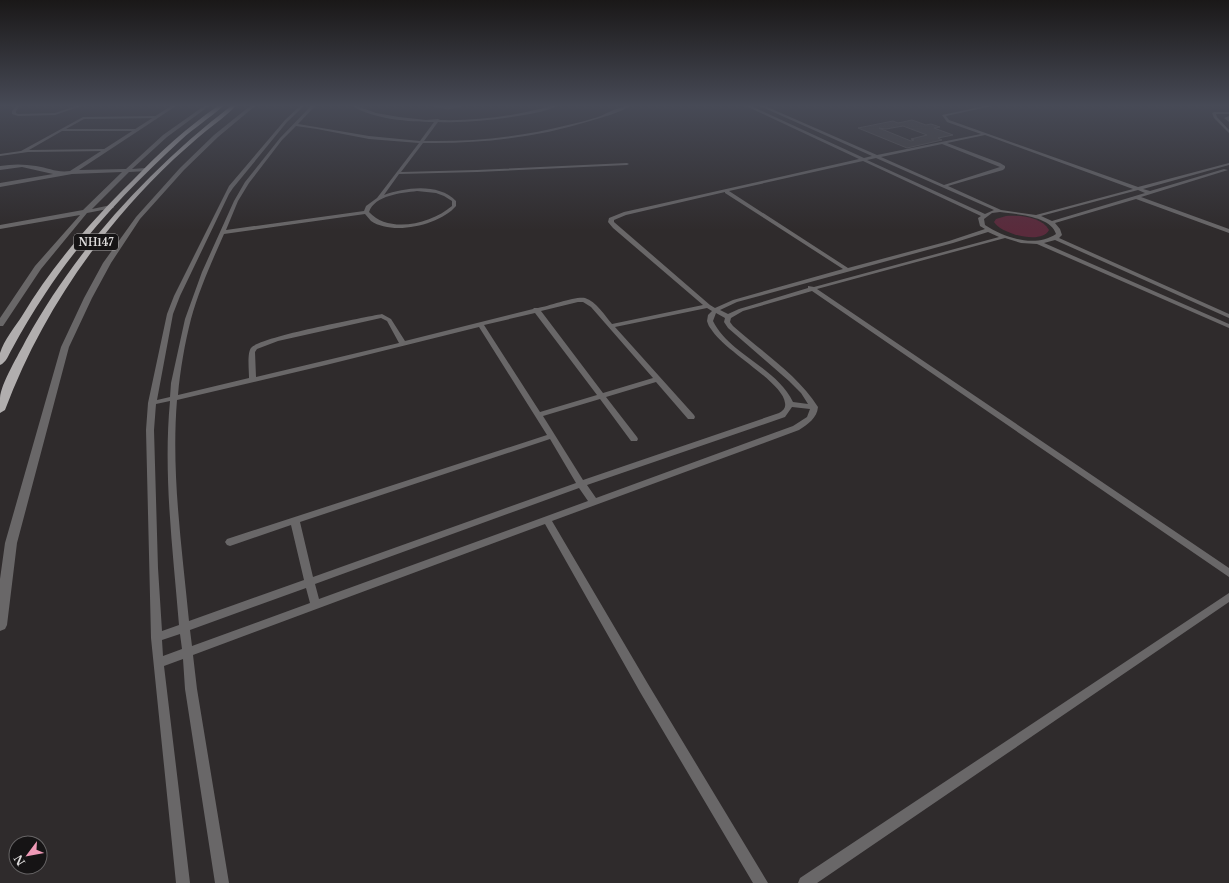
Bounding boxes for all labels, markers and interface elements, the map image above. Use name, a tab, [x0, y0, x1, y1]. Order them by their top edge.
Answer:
road number: NH147	[74, 234, 118, 250]
north arrow	[8, 835, 48, 875]
text: N	[10, 852, 28, 868]

